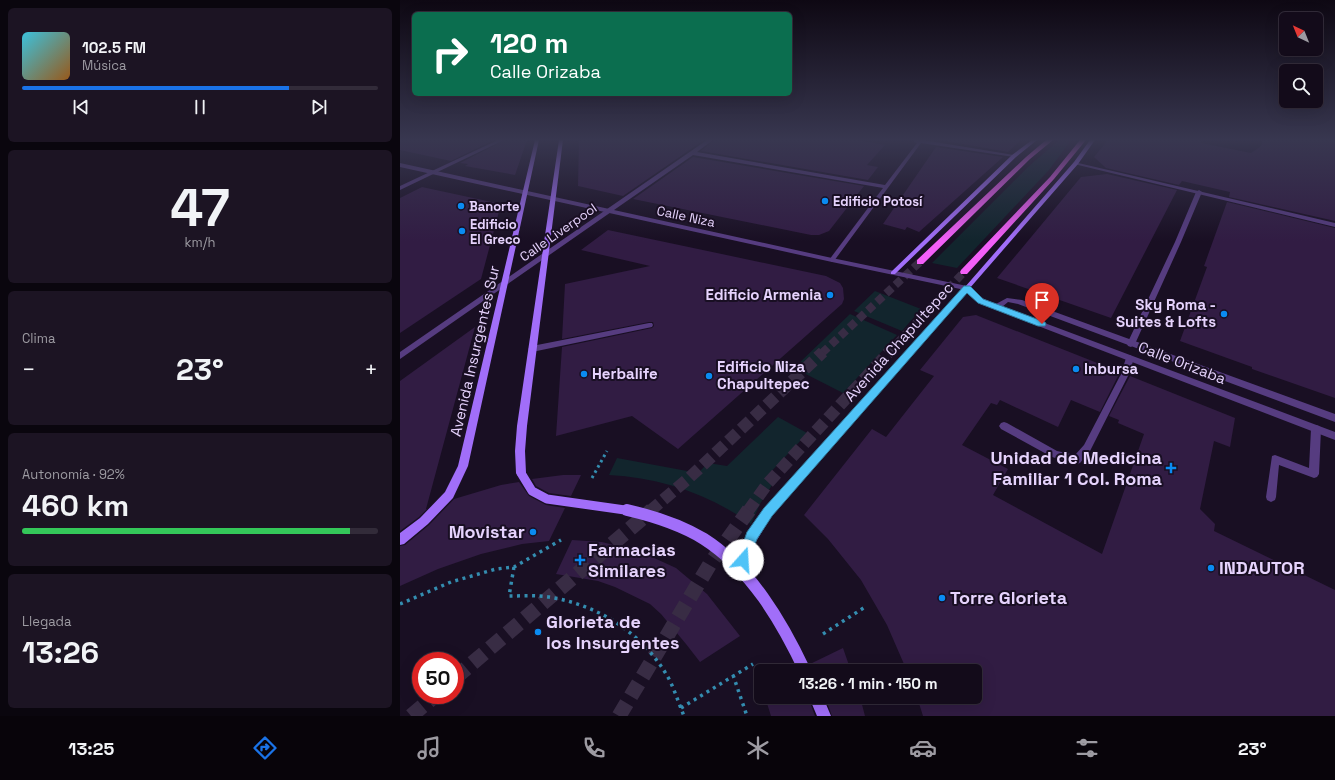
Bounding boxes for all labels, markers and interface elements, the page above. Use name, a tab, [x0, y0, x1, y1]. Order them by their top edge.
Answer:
north arrow	[1279, 12, 1323, 56]
map controls	[1279, 12, 1323, 108]
text: 120 m	[490, 25, 568, 61]
icon: right	[424, 28, 476, 80]
text: 102.5 FM	[82, 38, 146, 57]
text: Música	[82, 57, 127, 74]
text: Calle Orizaba	[490, 60, 601, 83]
button: search	[1279, 64, 1323, 108]
icon: previous	[70, 96, 92, 118]
icon: pause	[189, 96, 211, 118]
icon: next	[308, 96, 330, 118]
text: 47	[170, 175, 230, 241]
place label: Edificio Potosí	[833, 193, 923, 210]
marker: Edificio Potosí	[820, 196, 830, 206]
place label: Banorte	[469, 198, 519, 215]
street label: Calle Liverpool	[516, 199, 600, 265]
marker: Banorte	[456, 201, 466, 211]
street label: Calle Niza	[655, 202, 717, 231]
place label: Edificio El Greco	[470, 216, 521, 248]
marker: Edificio El Greco	[457, 226, 467, 236]
text: km/h	[185, 234, 215, 251]
street label: Avenida Insurgentes Sur	[446, 263, 504, 438]
street label: Avenida Chapultepec	[840, 278, 957, 405]
pin	[1025, 283, 1059, 324]
place label: Edificio Armenia	[706, 285, 822, 304]
icon: arrive	[1031, 289, 1053, 311]
marker: Edificio Armenia	[825, 290, 835, 300]
place label: Sky Roma - Suites & Lofts	[1116, 295, 1216, 331]
marker: Sky Roma - Suites & Lofts	[1219, 309, 1229, 319]
text: Clima	[22, 330, 55, 347]
street label: Calle Orizaba	[1136, 337, 1229, 388]
text: 23°	[176, 350, 224, 389]
text: −	[22, 355, 36, 383]
text: +	[364, 355, 378, 383]
place label: Edificio Niza Chapultepec	[717, 357, 810, 393]
place label: Inbursa	[1084, 359, 1139, 378]
place label: Herbalife	[592, 364, 658, 383]
marker: Inbursa	[1071, 364, 1081, 374]
marker: Herbalife	[579, 369, 589, 379]
marker: Edificio Niza Chapultepec	[704, 371, 714, 381]
place label: Unidad de Medicina Familiar 1 Col. Roma	[990, 446, 1163, 490]
marker: Unidad de Medicina Familiar 1 Col. Roma	[1165, 462, 1177, 474]
text: Autonomía · 92%	[22, 466, 125, 483]
text: 460 km	[22, 486, 129, 525]
place label: Movistar	[449, 520, 525, 543]
marker: Movistar	[528, 527, 538, 537]
place label: Farmacias Similares	[588, 538, 676, 582]
position arrow	[722, 539, 764, 581]
marker: Farmacias Similares	[575, 555, 585, 565]
place label: INDAUTOR	[1219, 556, 1305, 579]
marker: INDAUTOR	[1206, 563, 1216, 573]
place label: Torre Glorieta	[950, 586, 1068, 609]
marker: Torre Glorieta	[937, 593, 947, 603]
place label: Glorieta de los Insurgentes	[546, 610, 679, 654]
text: Llegada	[22, 613, 71, 630]
marker: Glorieta de los Insurgentes	[533, 627, 543, 637]
text: 13:26	[22, 633, 99, 672]
speed limit sign: 50	[412, 652, 464, 704]
text: 13:26 · 1 min · 150 m	[798, 674, 938, 693]
icon: directions	[251, 734, 279, 762]
icon: music	[415, 734, 443, 762]
icon: phone	[580, 734, 608, 762]
icon: climate	[744, 734, 772, 762]
icon: car	[909, 734, 937, 762]
icon: filters	[1073, 734, 1101, 762]
text: 13:25	[68, 737, 114, 760]
text: 23°	[1238, 737, 1267, 760]

